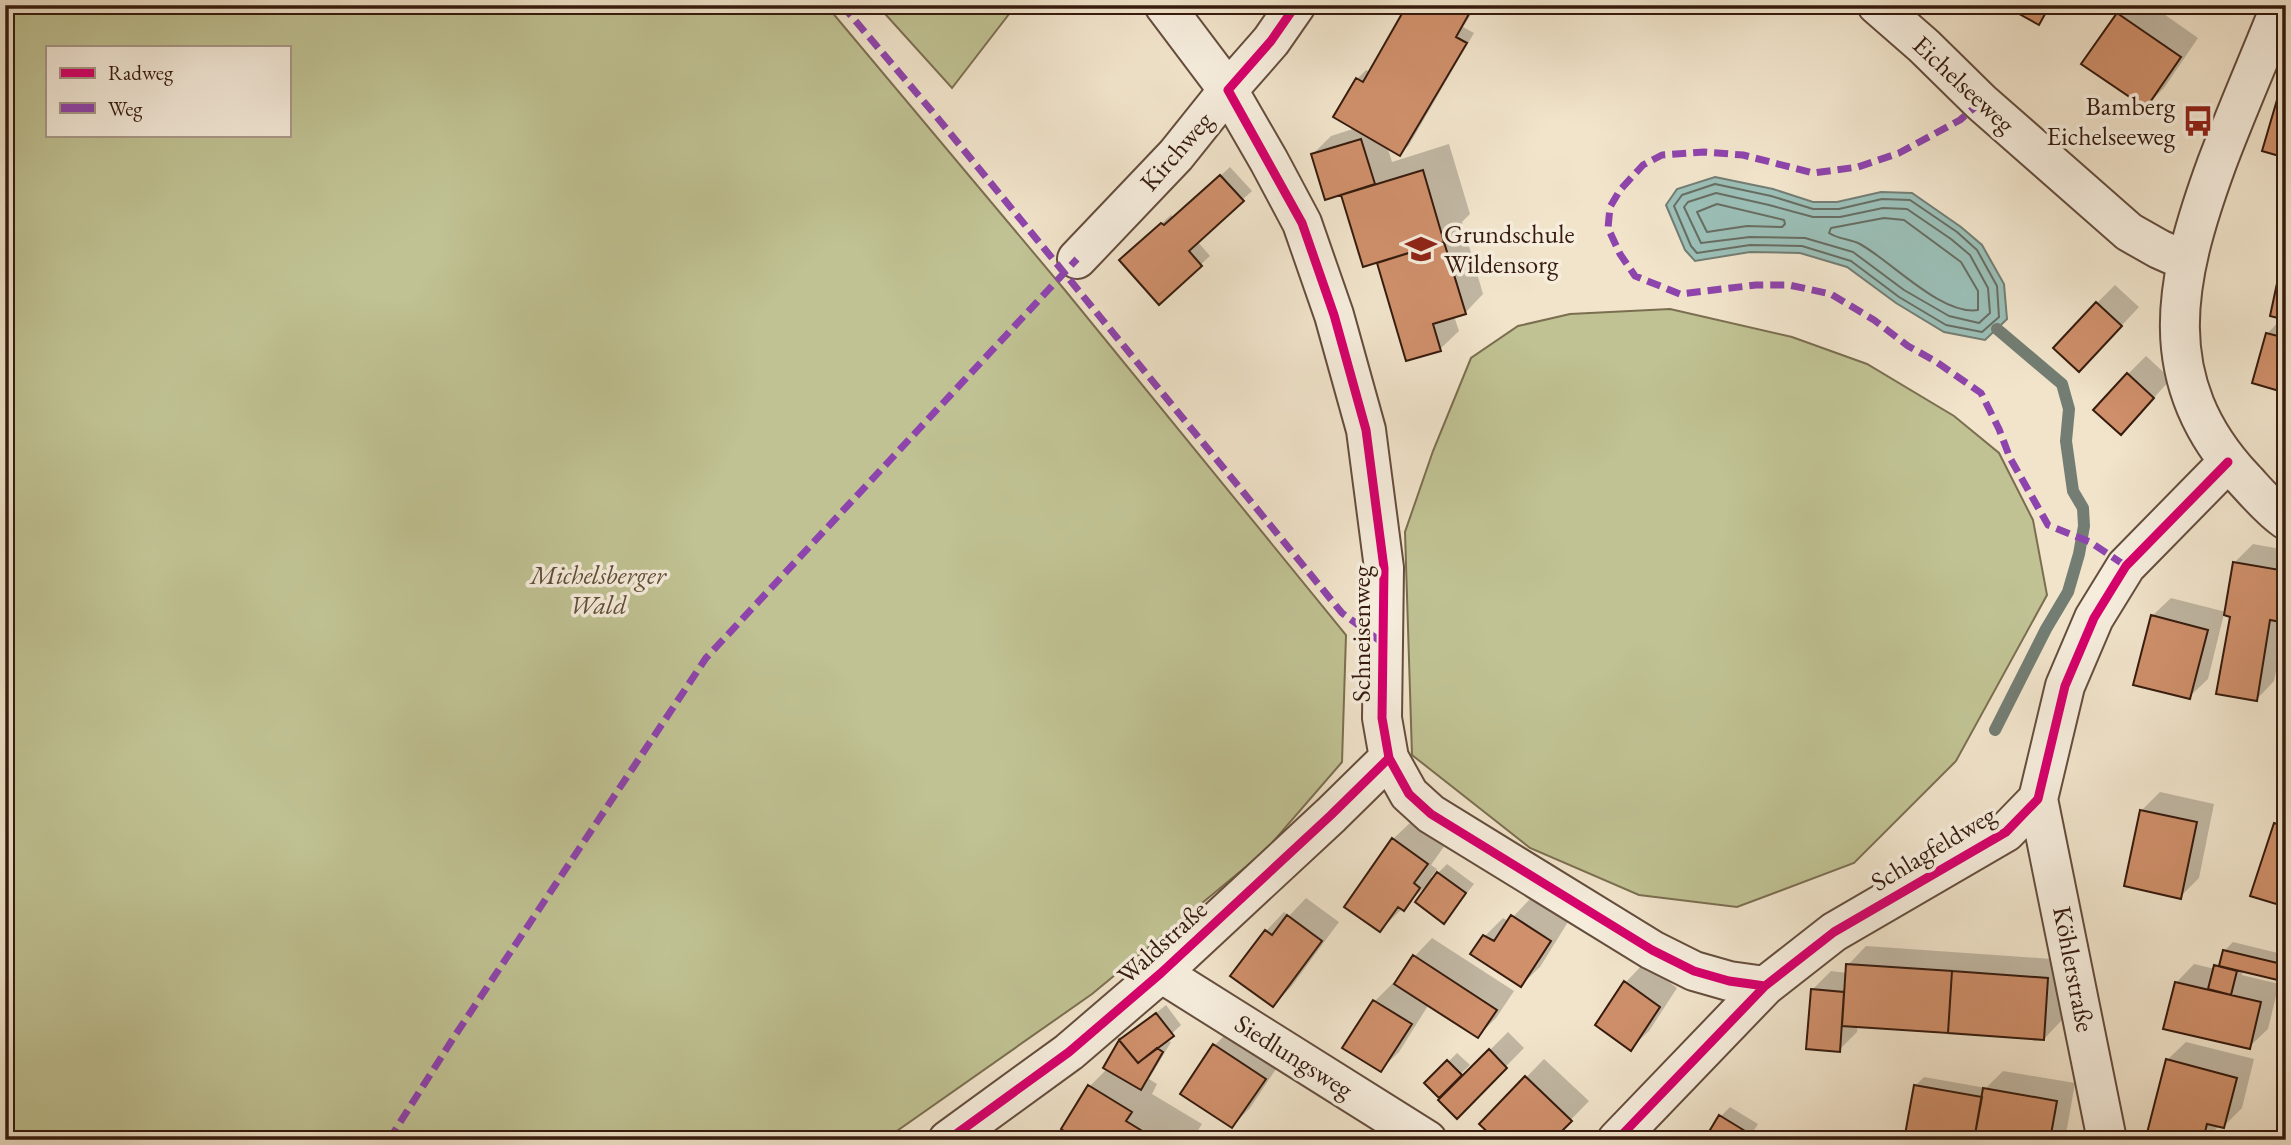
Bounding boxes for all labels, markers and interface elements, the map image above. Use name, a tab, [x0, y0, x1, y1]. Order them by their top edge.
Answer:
street label: Eichelseeweg	[1905, 28, 2023, 141]
legend	[46, 46, 290, 136]
text: Radweg	[108, 59, 174, 86]
place label: Bamberg Eichelseeweg	[2047, 89, 2176, 153]
text: Weg	[108, 95, 143, 122]
street label: Kirchweg	[1132, 104, 1220, 198]
bus stop icon: Bamberg Eichelseeweg	[2181, 104, 2215, 138]
place label: Grundschule Wildensorg	[1444, 217, 1575, 281]
school or university icon: Grundschule Wildensorg	[1404, 232, 1438, 266]
park label: Michelsberger Wald	[528, 558, 667, 622]
street label: Schneisenweg	[1344, 565, 1378, 702]
street label: Schlagfeldweg	[1864, 797, 2002, 899]
street label: Waldstraße	[1110, 893, 1214, 991]
street label: Köhlerstraße	[2045, 903, 2103, 1035]
street label: Siedlungsweg	[1228, 1006, 1360, 1106]

